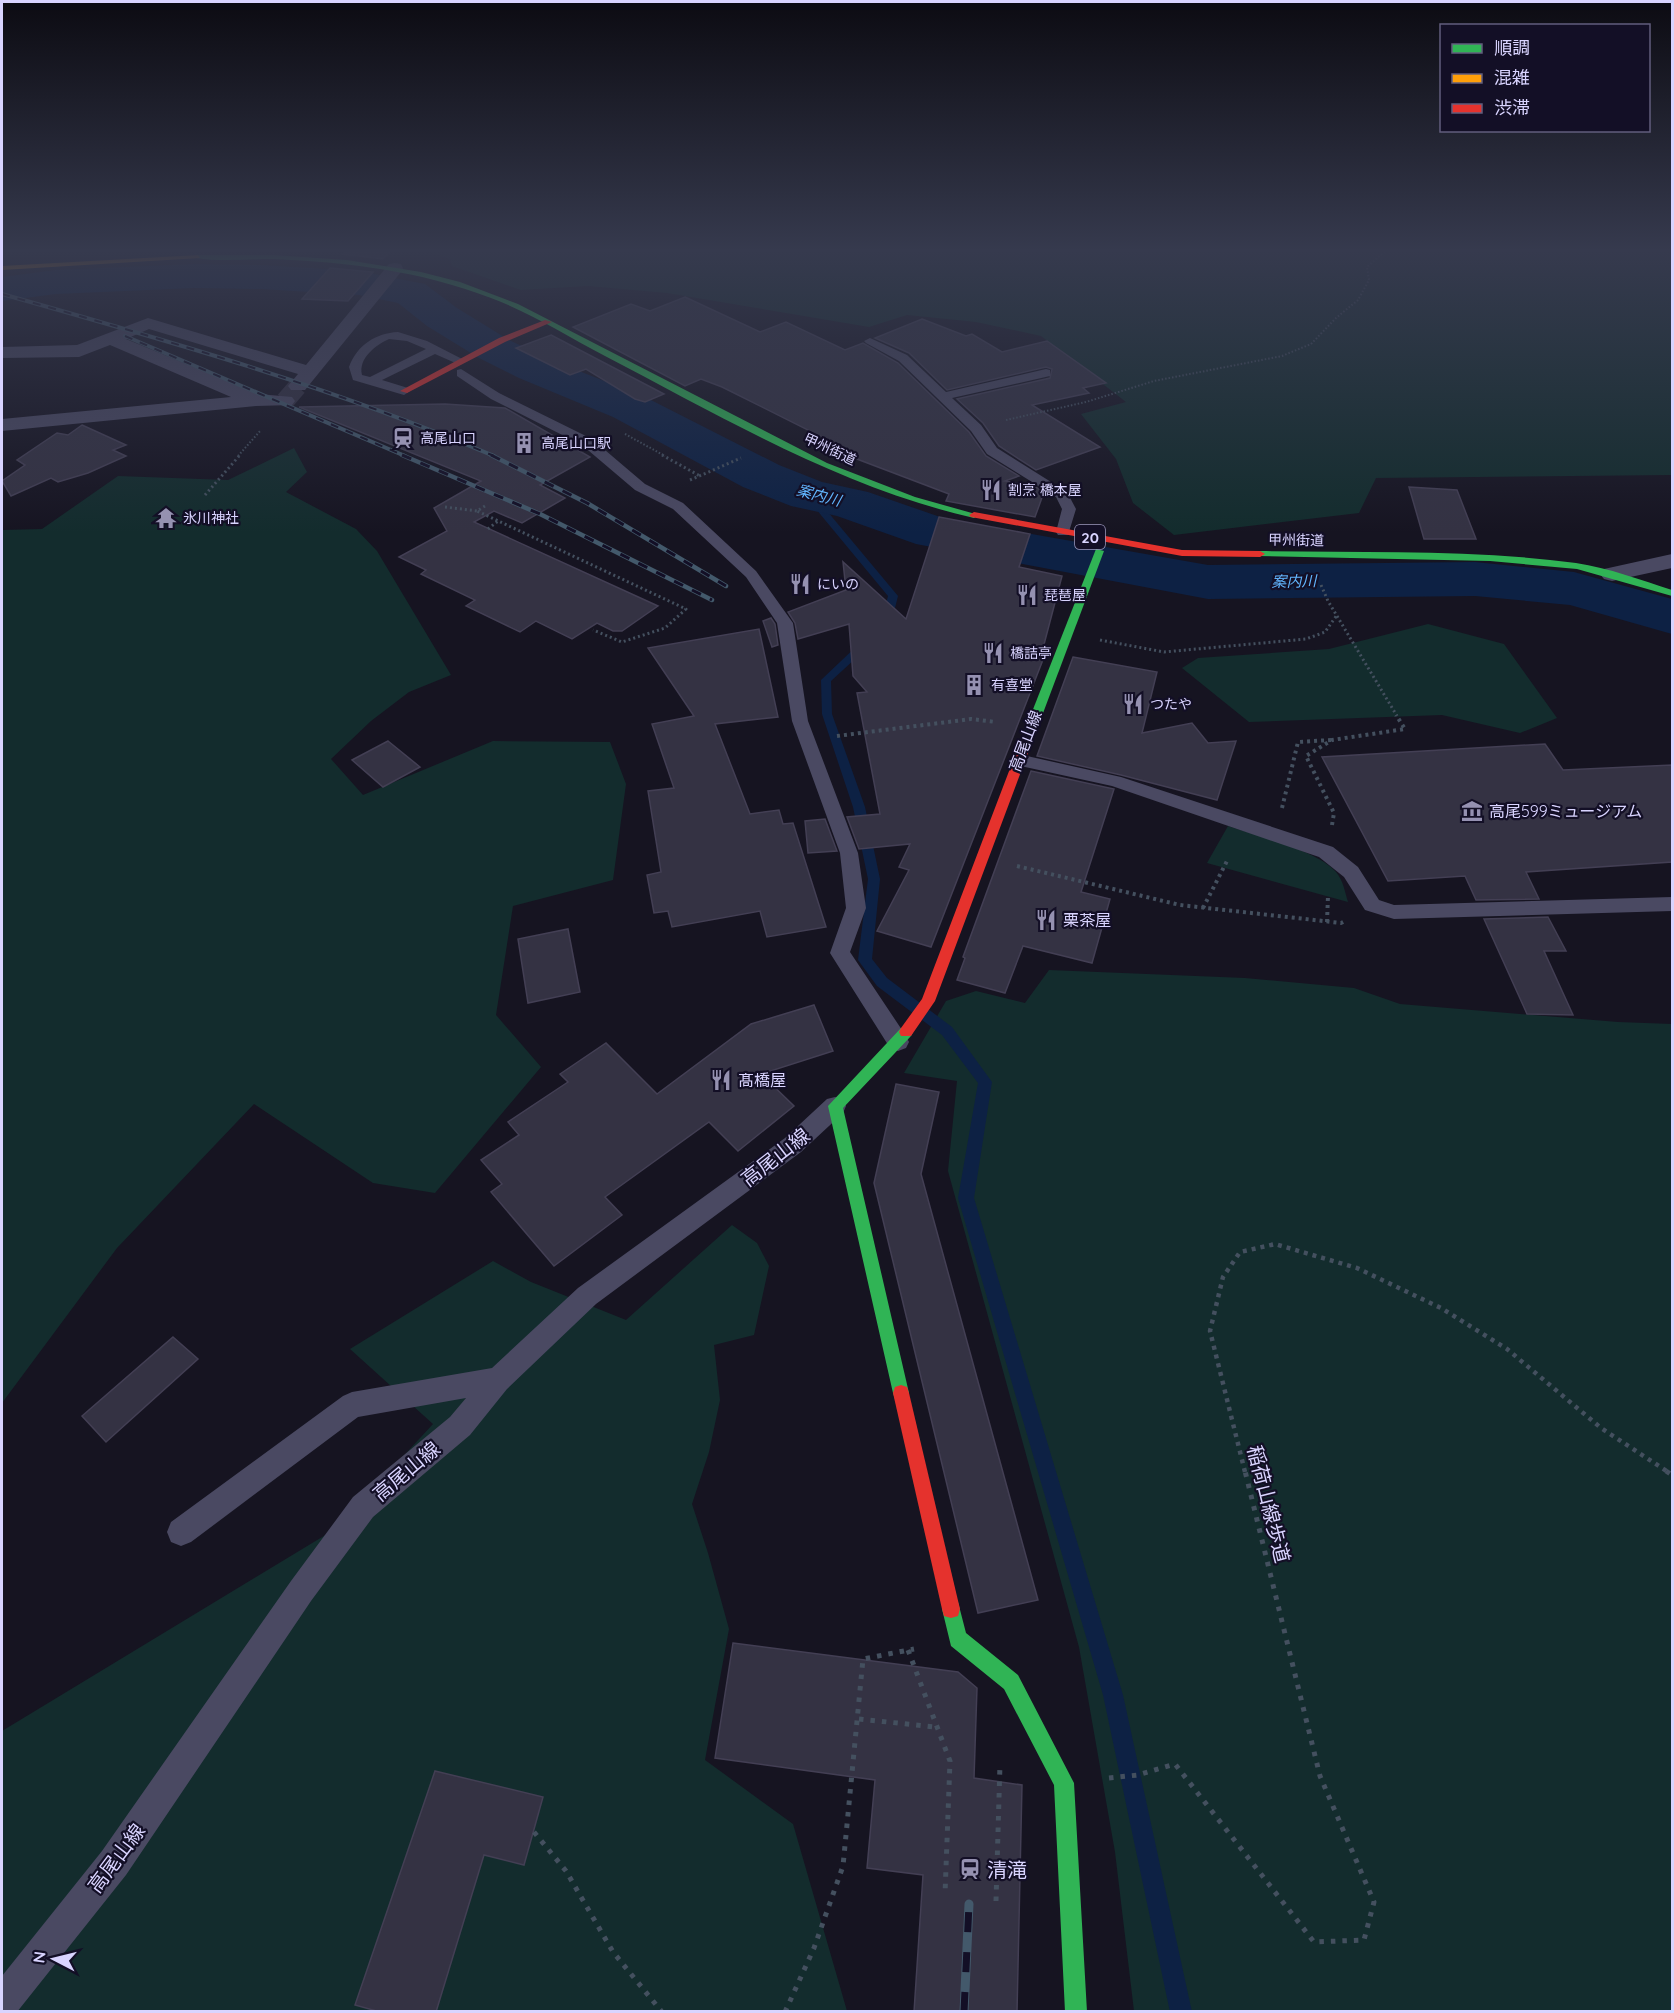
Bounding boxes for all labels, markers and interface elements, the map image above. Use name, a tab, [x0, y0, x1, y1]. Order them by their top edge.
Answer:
legend	[1440, 24, 1650, 132]
text: 順調	[1494, 36, 1530, 59]
text: 混雑	[1494, 66, 1530, 89]
text: 渋滞	[1494, 96, 1530, 119]
station icon: 高尾山口	[391, 426, 415, 450]
place label: 高尾山口	[420, 429, 476, 447]
street label: 甲州街道	[801, 429, 859, 469]
building icon: 高尾山口駅	[512, 431, 536, 455]
place label: 高尾山口駅	[541, 434, 611, 452]
restaurant icon: 割烹 橋本屋	[979, 478, 1003, 502]
water label: 案内川	[795, 480, 845, 511]
place label: 割烹 橋本屋	[1008, 481, 1082, 499]
temple icon: 氷川神社	[154, 506, 178, 530]
place label: 氷川神社	[183, 509, 239, 527]
road number: 20	[1075, 525, 1105, 549]
street label: 甲州街道	[1268, 531, 1324, 549]
water label: 案内川	[1271, 571, 1319, 591]
restaurant icon: にいの	[788, 572, 812, 596]
place label: にいの	[817, 575, 859, 593]
restaurant icon: 琵琶屋	[1015, 583, 1039, 607]
place label: 琵琶屋	[1044, 586, 1086, 604]
restaurant icon: 橋詰亭	[981, 641, 1005, 665]
place label: 橋詰亭	[1010, 644, 1052, 662]
building icon: 有喜堂	[962, 673, 986, 697]
place label: 有喜堂	[991, 676, 1033, 694]
restaurant icon: つたや	[1121, 692, 1145, 716]
place label: つたや	[1150, 695, 1192, 713]
street label: 高尾山線	[1004, 708, 1046, 774]
museum icon: 高尾599ミュージアム	[1460, 799, 1484, 823]
place label: 高尾599ミュージアム	[1489, 801, 1642, 821]
restaurant icon: 栗茶屋	[1034, 908, 1058, 932]
place label: 栗茶屋	[1063, 910, 1111, 930]
restaurant icon: 髙橋屋	[709, 1068, 733, 1092]
place label: 髙橋屋	[738, 1070, 786, 1090]
street label: 高尾山線	[736, 1123, 814, 1191]
street label: 高尾山線	[367, 1436, 445, 1506]
street label: 稲荷山線歩道	[1242, 1443, 1296, 1565]
street label: 高尾山線	[82, 1819, 150, 1897]
station icon: 清滝	[958, 1857, 982, 1881]
place label: 清滝	[987, 1857, 1027, 1882]
north arrow	[24, 1929, 84, 1989]
text: N	[28, 1950, 50, 1964]

